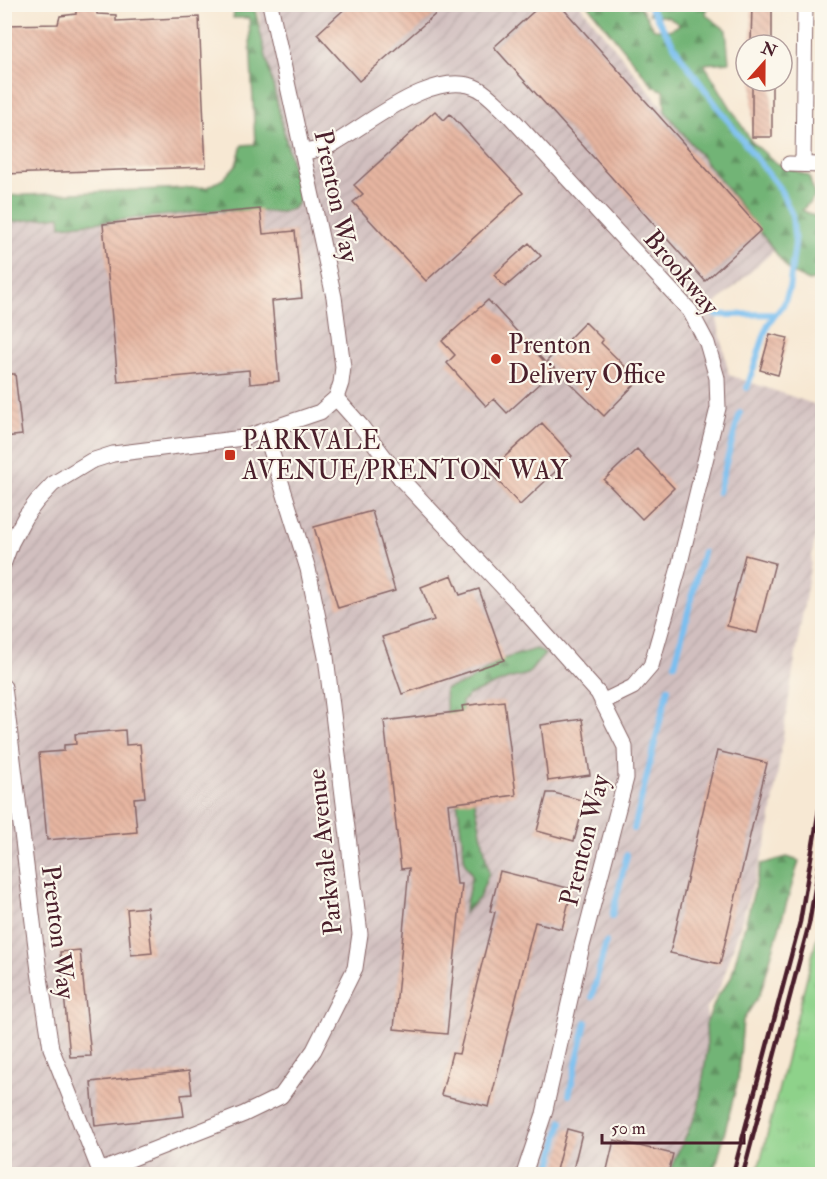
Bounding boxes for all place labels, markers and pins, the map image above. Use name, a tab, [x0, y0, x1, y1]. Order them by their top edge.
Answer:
place label: Prenton Delivery Office	[508, 329, 666, 391]
marker: Prenton Delivery Office	[489, 352, 503, 366]
place label: PARKVALE AVENUE/PRENTON WAY	[241, 425, 569, 487]
marker: PARKVALE AVENUE/PRENTON WAY	[223, 448, 237, 462]

